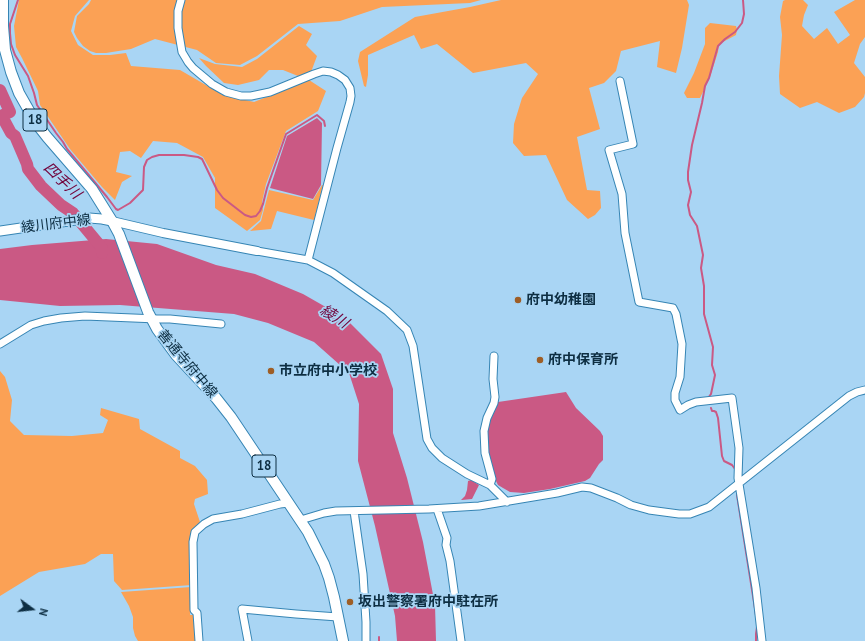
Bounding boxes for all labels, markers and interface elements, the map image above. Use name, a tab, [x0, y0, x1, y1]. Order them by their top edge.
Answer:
road number: 18	[23, 109, 47, 131]
water label: 四手川	[40, 159, 84, 203]
street label: 綾川府中線	[20, 211, 92, 237]
place label: 府中幼稚園	[526, 292, 596, 308]
marker: 府中幼稚園	[513, 295, 523, 305]
water label: 綾川	[317, 301, 351, 333]
street label: 善通寺府中線	[154, 326, 220, 402]
place label: 府中保育所	[548, 352, 618, 368]
marker: 府中保育所	[535, 355, 545, 365]
place label: 市立府中小学校	[279, 363, 377, 379]
marker: 市立府中小学校	[266, 366, 276, 376]
road number: 18	[252, 455, 276, 477]
north arrow	[12, 589, 52, 629]
place label: 坂出警察署府中駐在所	[358, 594, 498, 610]
marker: 坂出警察署府中駐在所	[345, 597, 355, 607]
text: N	[36, 607, 51, 617]

